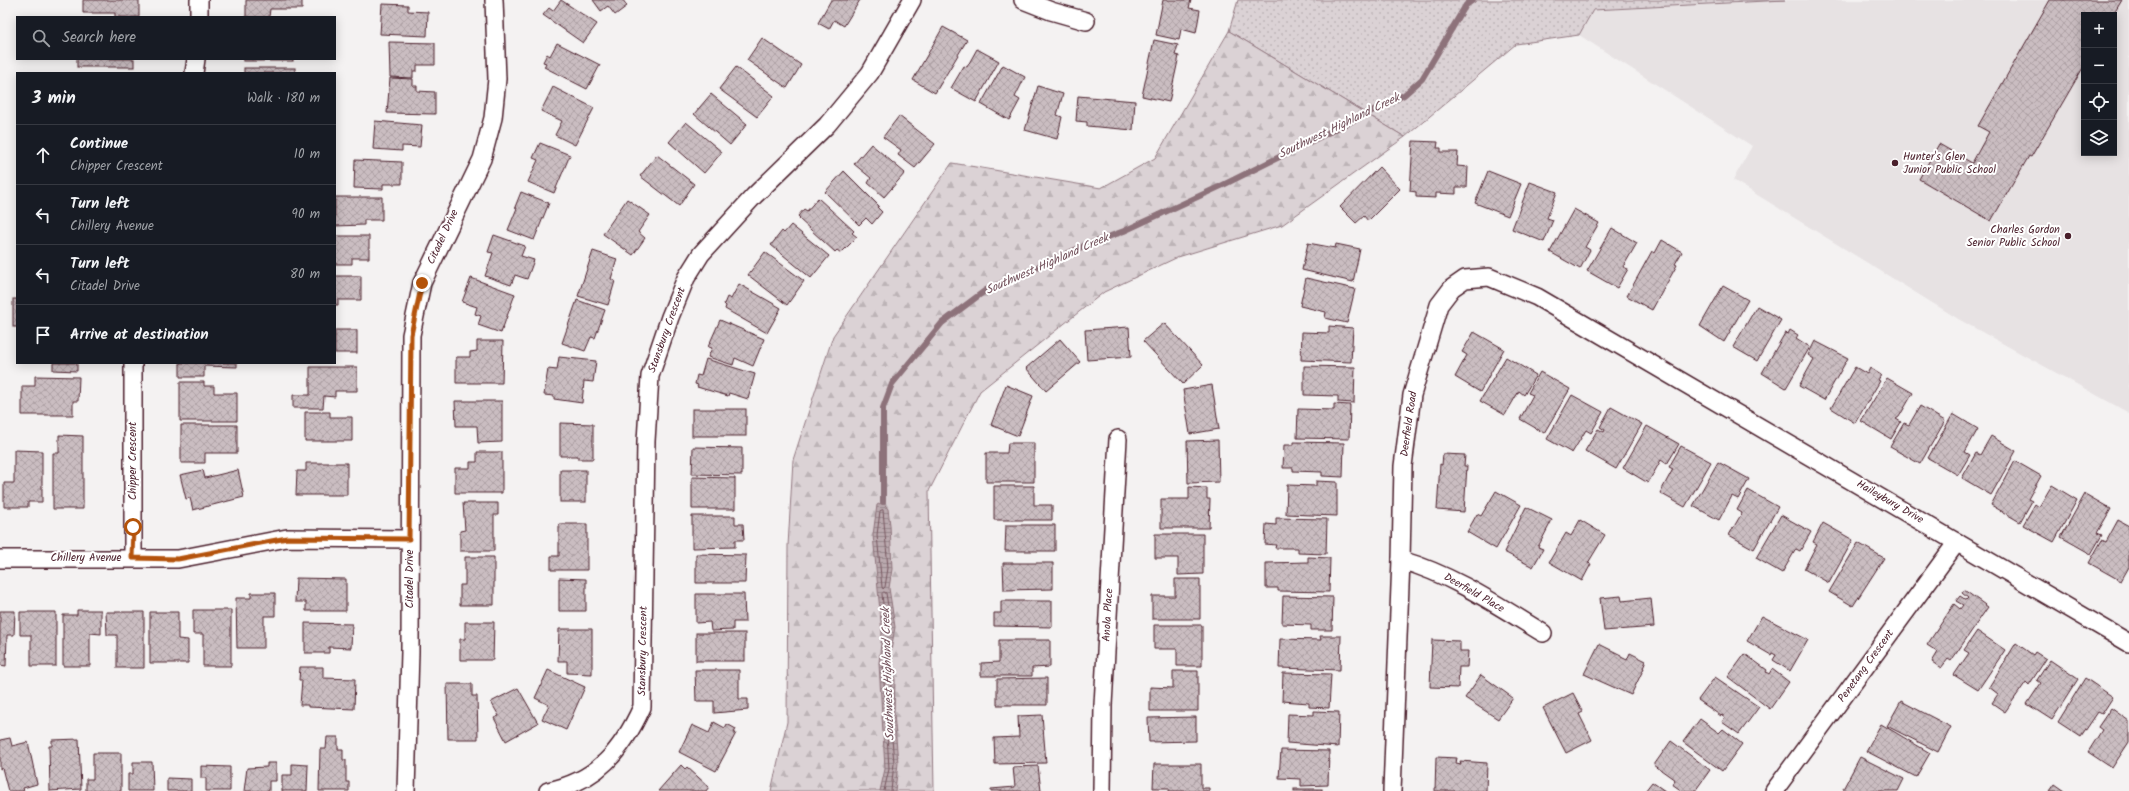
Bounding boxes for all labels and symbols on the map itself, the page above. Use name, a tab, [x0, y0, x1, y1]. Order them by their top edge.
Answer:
water label: Southwest Highland Creek	[1275, 87, 1405, 164]
place label: Hunter's Glen Junior Public School	[1903, 148, 1996, 179]
marker: Hunter's Glen Junior Public School	[1890, 158, 1900, 168]
street label: Citadel Drive	[422, 206, 464, 268]
place label: Charles Gordon Senior Public School	[1967, 221, 2060, 252]
water label: Southwest Highland Creek	[982, 227, 1114, 300]
marker: Charles Gordon Senior Public School	[2063, 231, 2073, 241]
route end	[413, 274, 431, 292]
street label: Stansbury Crescent	[643, 284, 691, 375]
street label: Deerfield Road	[1395, 390, 1423, 458]
street label: Chipper Crescent	[124, 421, 142, 500]
street label: Haileybury Drive	[1853, 475, 1927, 529]
route start	[124, 518, 142, 536]
street label: Chillery Avenue	[50, 549, 122, 567]
street label: Citadel Drive	[401, 549, 419, 609]
street label: Deerfield Place	[1440, 568, 1508, 618]
street label: Anola Place	[1098, 588, 1118, 642]
street label: Stansbury Crescent	[633, 605, 653, 696]
water label: Southwest Highland Creek	[876, 605, 900, 741]
street label: Penetang Crescent	[1833, 625, 1899, 706]

